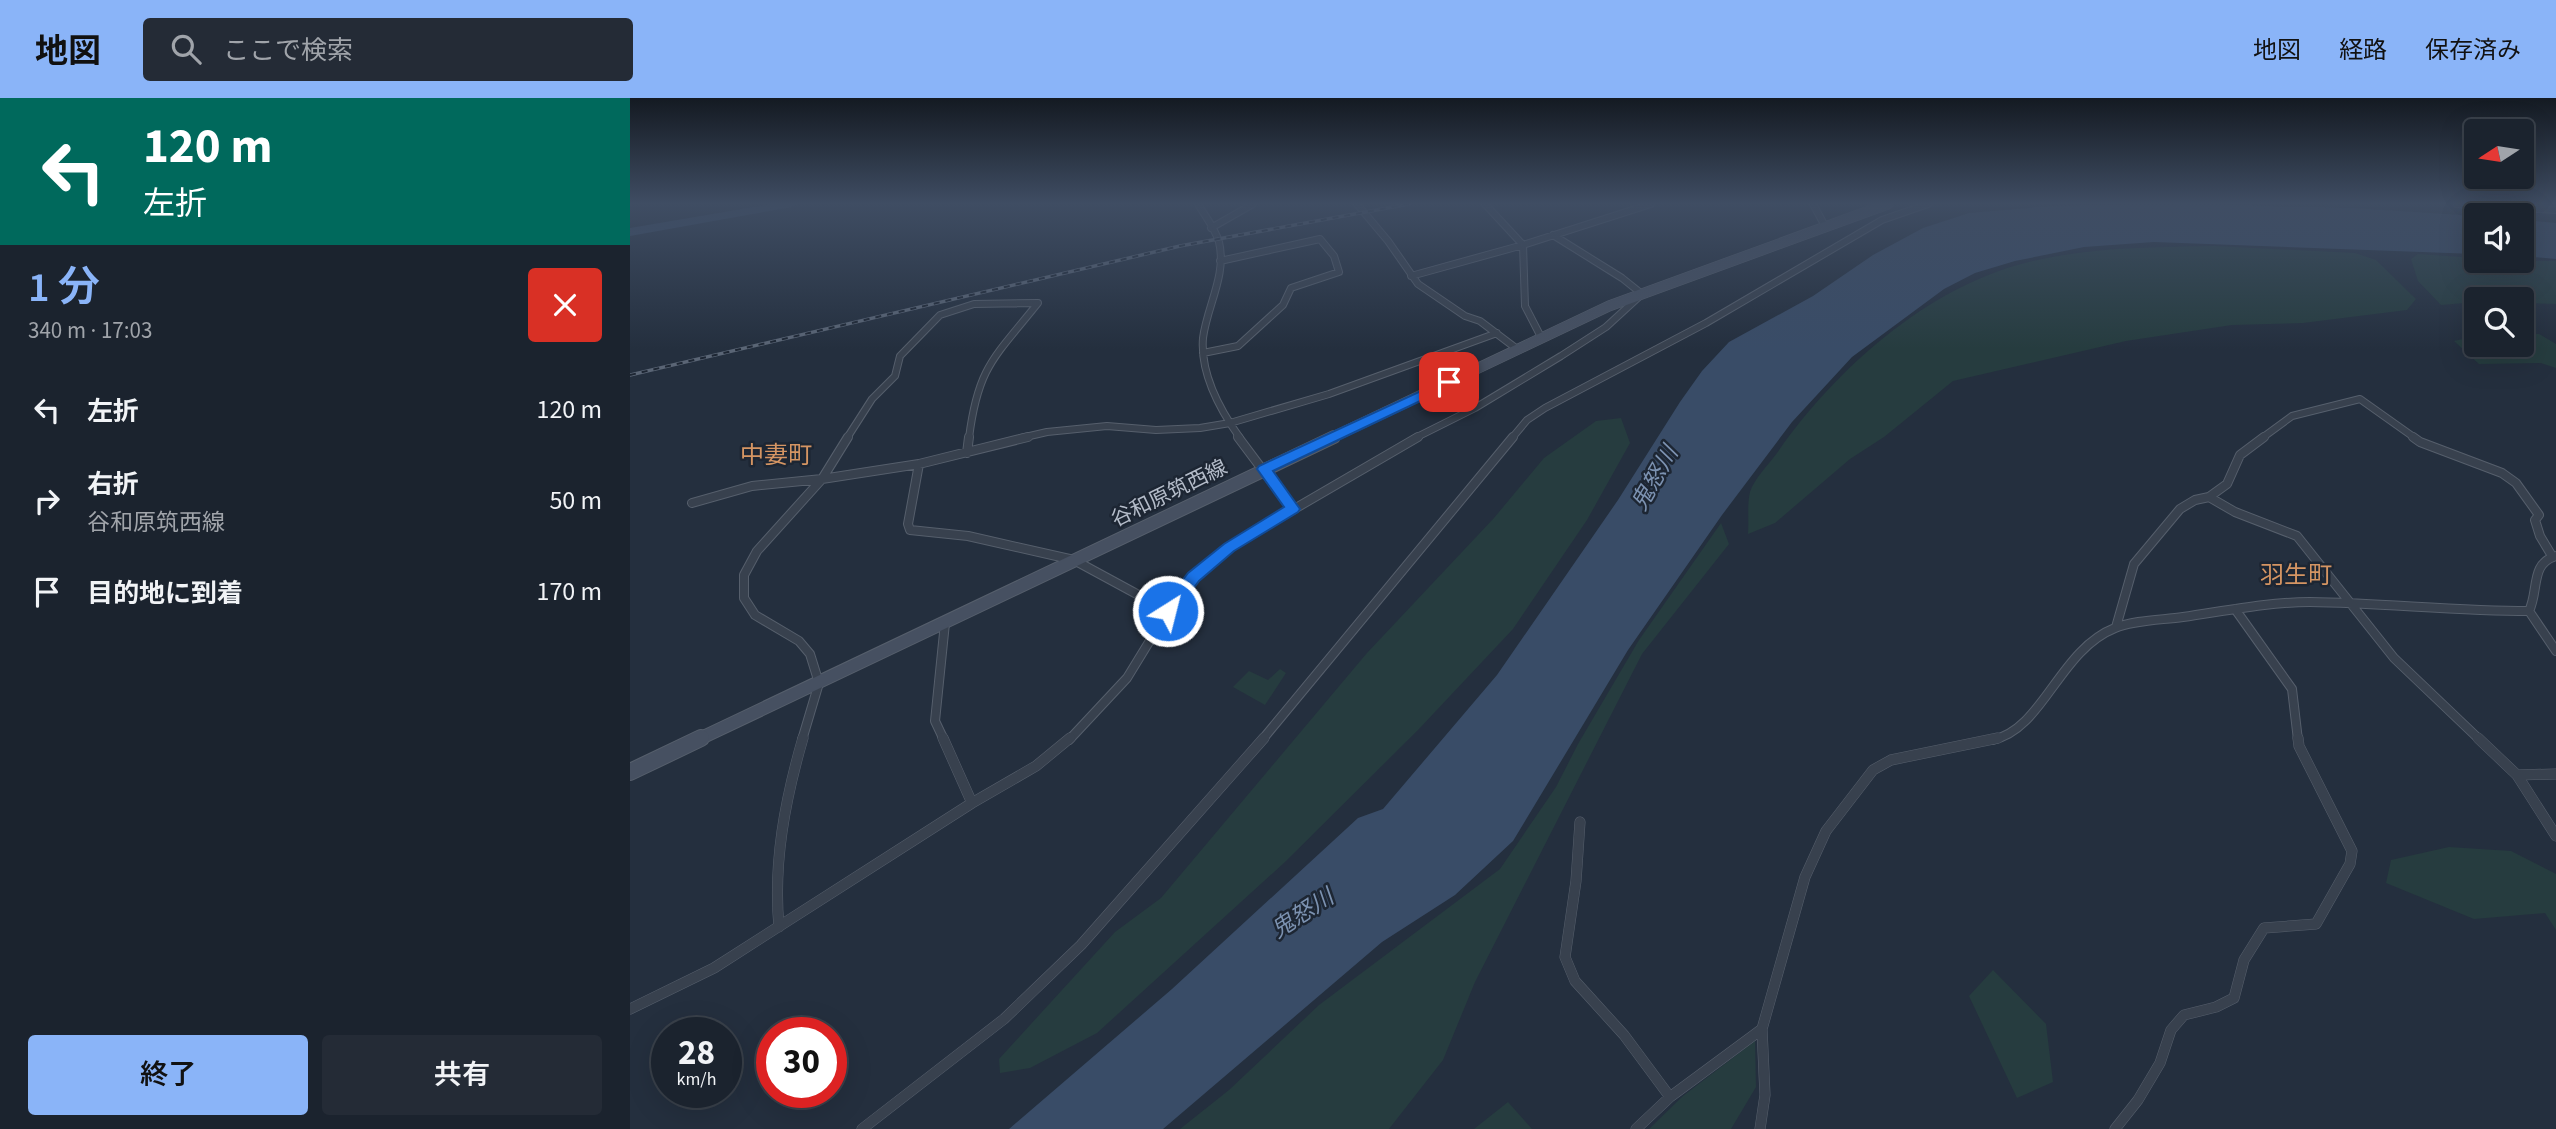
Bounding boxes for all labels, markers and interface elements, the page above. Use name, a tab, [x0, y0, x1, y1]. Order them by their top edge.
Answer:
search box	[143, 18, 633, 81]
text: 地図	[35, 28, 101, 75]
icon: search	[167, 30, 205, 68]
text: ここで検索	[223, 32, 353, 69]
text: 地図	[2253, 33, 2301, 68]
text: 経路	[2339, 33, 2387, 68]
text: 保存済み	[2425, 33, 2521, 68]
text: 120 m	[143, 112, 272, 182]
north arrow	[2464, 119, 2534, 189]
map controls	[2464, 119, 2534, 357]
icon: left	[28, 126, 119, 217]
text: 左折	[143, 181, 207, 227]
button: sound	[2464, 203, 2534, 273]
text: 1 分	[28, 258, 100, 318]
button: close	[528, 268, 602, 342]
button: search	[2464, 287, 2534, 357]
text: 340 m · 17:03	[28, 314, 152, 347]
pin	[1419, 352, 1479, 412]
icon: arrive	[1430, 363, 1468, 401]
icon: left	[28, 391, 66, 429]
text: 120 m	[536, 391, 602, 428]
text: 左折	[87, 393, 139, 430]
district label: 中妻町	[740, 438, 812, 473]
water label: 鬼怒川	[1623, 438, 1687, 516]
street label: 谷和原筑西線	[1106, 452, 1232, 534]
text: 右折	[87, 466, 139, 503]
icon: right	[28, 482, 66, 520]
text: 50 m	[549, 482, 602, 519]
text: 谷和原筑西線	[87, 506, 225, 539]
district label: 羽生町	[2260, 558, 2332, 593]
icon: arrive	[28, 573, 66, 611]
text: 170 m	[536, 573, 602, 610]
position arrow	[1131, 574, 1205, 648]
text: 目的地に到着	[87, 575, 243, 612]
water label: 鬼怒川	[1264, 879, 1343, 946]
speed limit sign: 30	[756, 1017, 847, 1108]
text: 28	[678, 1028, 715, 1078]
button: 終了	[28, 1035, 308, 1115]
button: 共有	[322, 1035, 602, 1115]
text: km/h	[677, 1067, 716, 1092]

